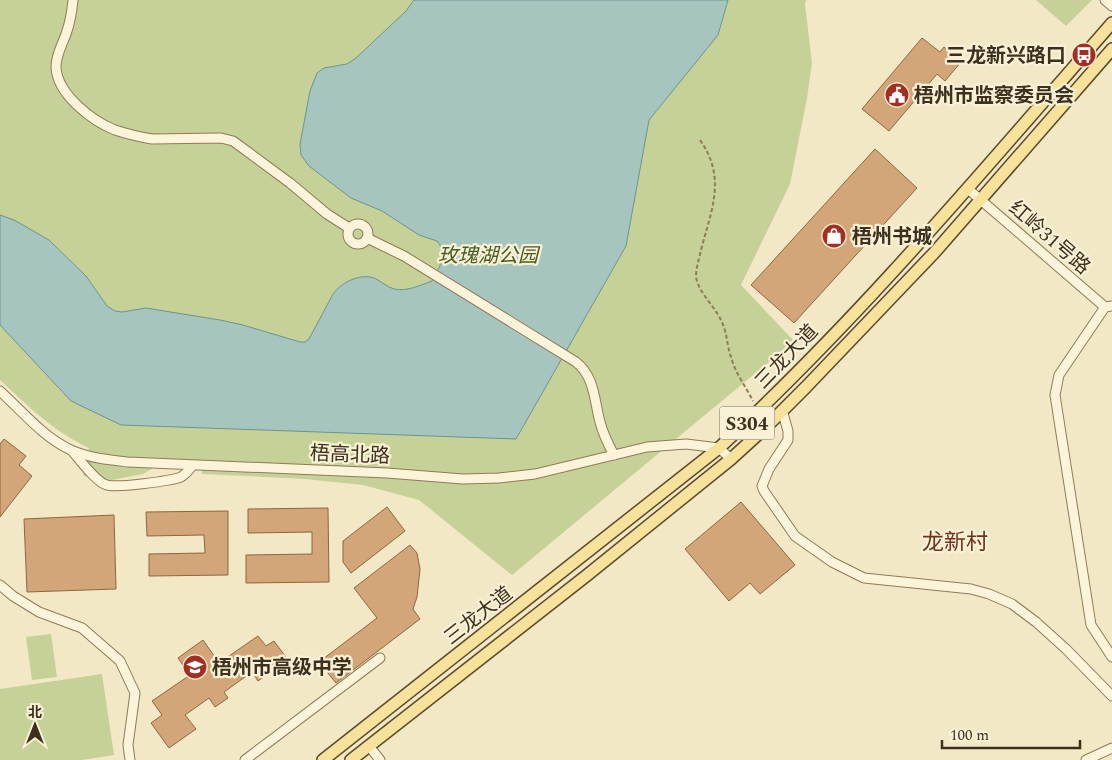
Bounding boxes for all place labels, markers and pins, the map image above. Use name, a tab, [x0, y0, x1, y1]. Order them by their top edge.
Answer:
place label: 三龙新兴路口	[946, 41, 1066, 71]
bus stop icon: 三龙新兴路口	[1071, 42, 1097, 68]
place label: 梧州市监察委员会	[914, 81, 1074, 111]
public building icon: 梧州市监察委员会	[884, 82, 910, 108]
place label: 梧州书城	[852, 222, 932, 252]
shop icon: 梧州书城	[821, 223, 847, 249]
place label: 梧州市高级中学	[212, 653, 352, 683]
school or university icon: 梧州市高级中学	[182, 654, 208, 680]

